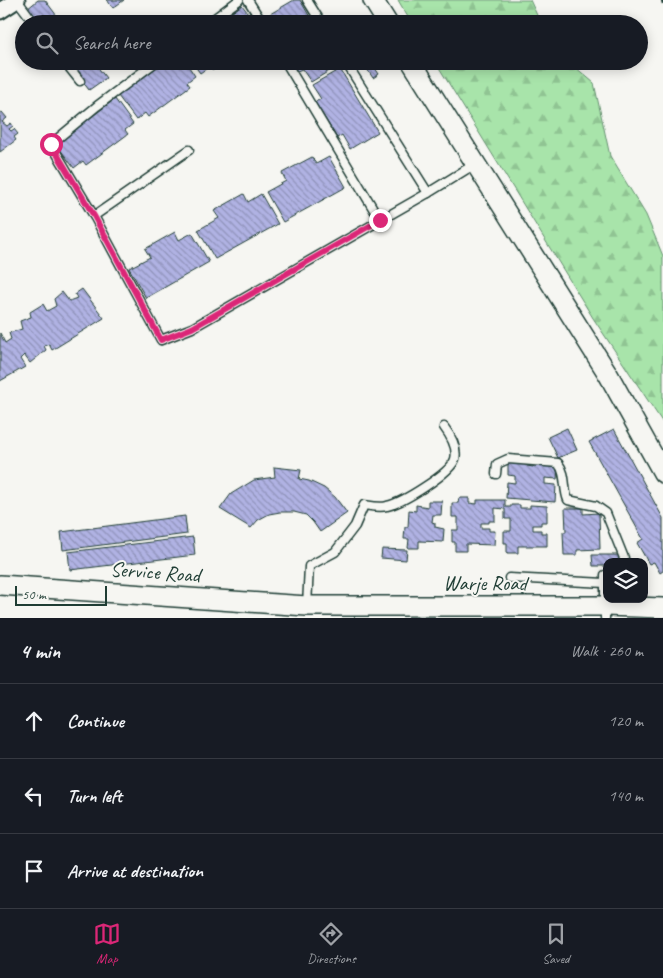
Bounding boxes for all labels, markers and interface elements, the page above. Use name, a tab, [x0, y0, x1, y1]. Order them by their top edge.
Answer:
search box	[15, 15, 648, 70]
icon: search	[33, 29, 61, 57]
text: Search here	[73, 31, 150, 55]
route start	[40, 133, 63, 156]
route end	[369, 209, 392, 232]
street label: Service Road	[109, 556, 205, 588]
map controls	[603, 558, 648, 603]
button: layers	[603, 558, 648, 603]
street label: Warje Road	[443, 570, 529, 596]
scale bar	[15, 583, 108, 606]
text: 50 m	[22, 586, 46, 603]
text: 4 min	[20, 638, 60, 664]
text: Walk · 260 m	[571, 641, 643, 661]
icon: ahead	[20, 707, 48, 735]
text: Continue	[67, 709, 124, 733]
text: 120 m	[609, 711, 643, 731]
icon: left	[20, 782, 48, 810]
text: Turn left	[67, 784, 122, 808]
text: 140 m	[609, 786, 643, 806]
icon: arrive	[20, 857, 48, 885]
text: Arrive at destination	[67, 859, 203, 883]
tab: Map	[93, 920, 121, 967]
tab: Directions	[307, 920, 356, 967]
tab: Saved	[542, 920, 570, 967]

